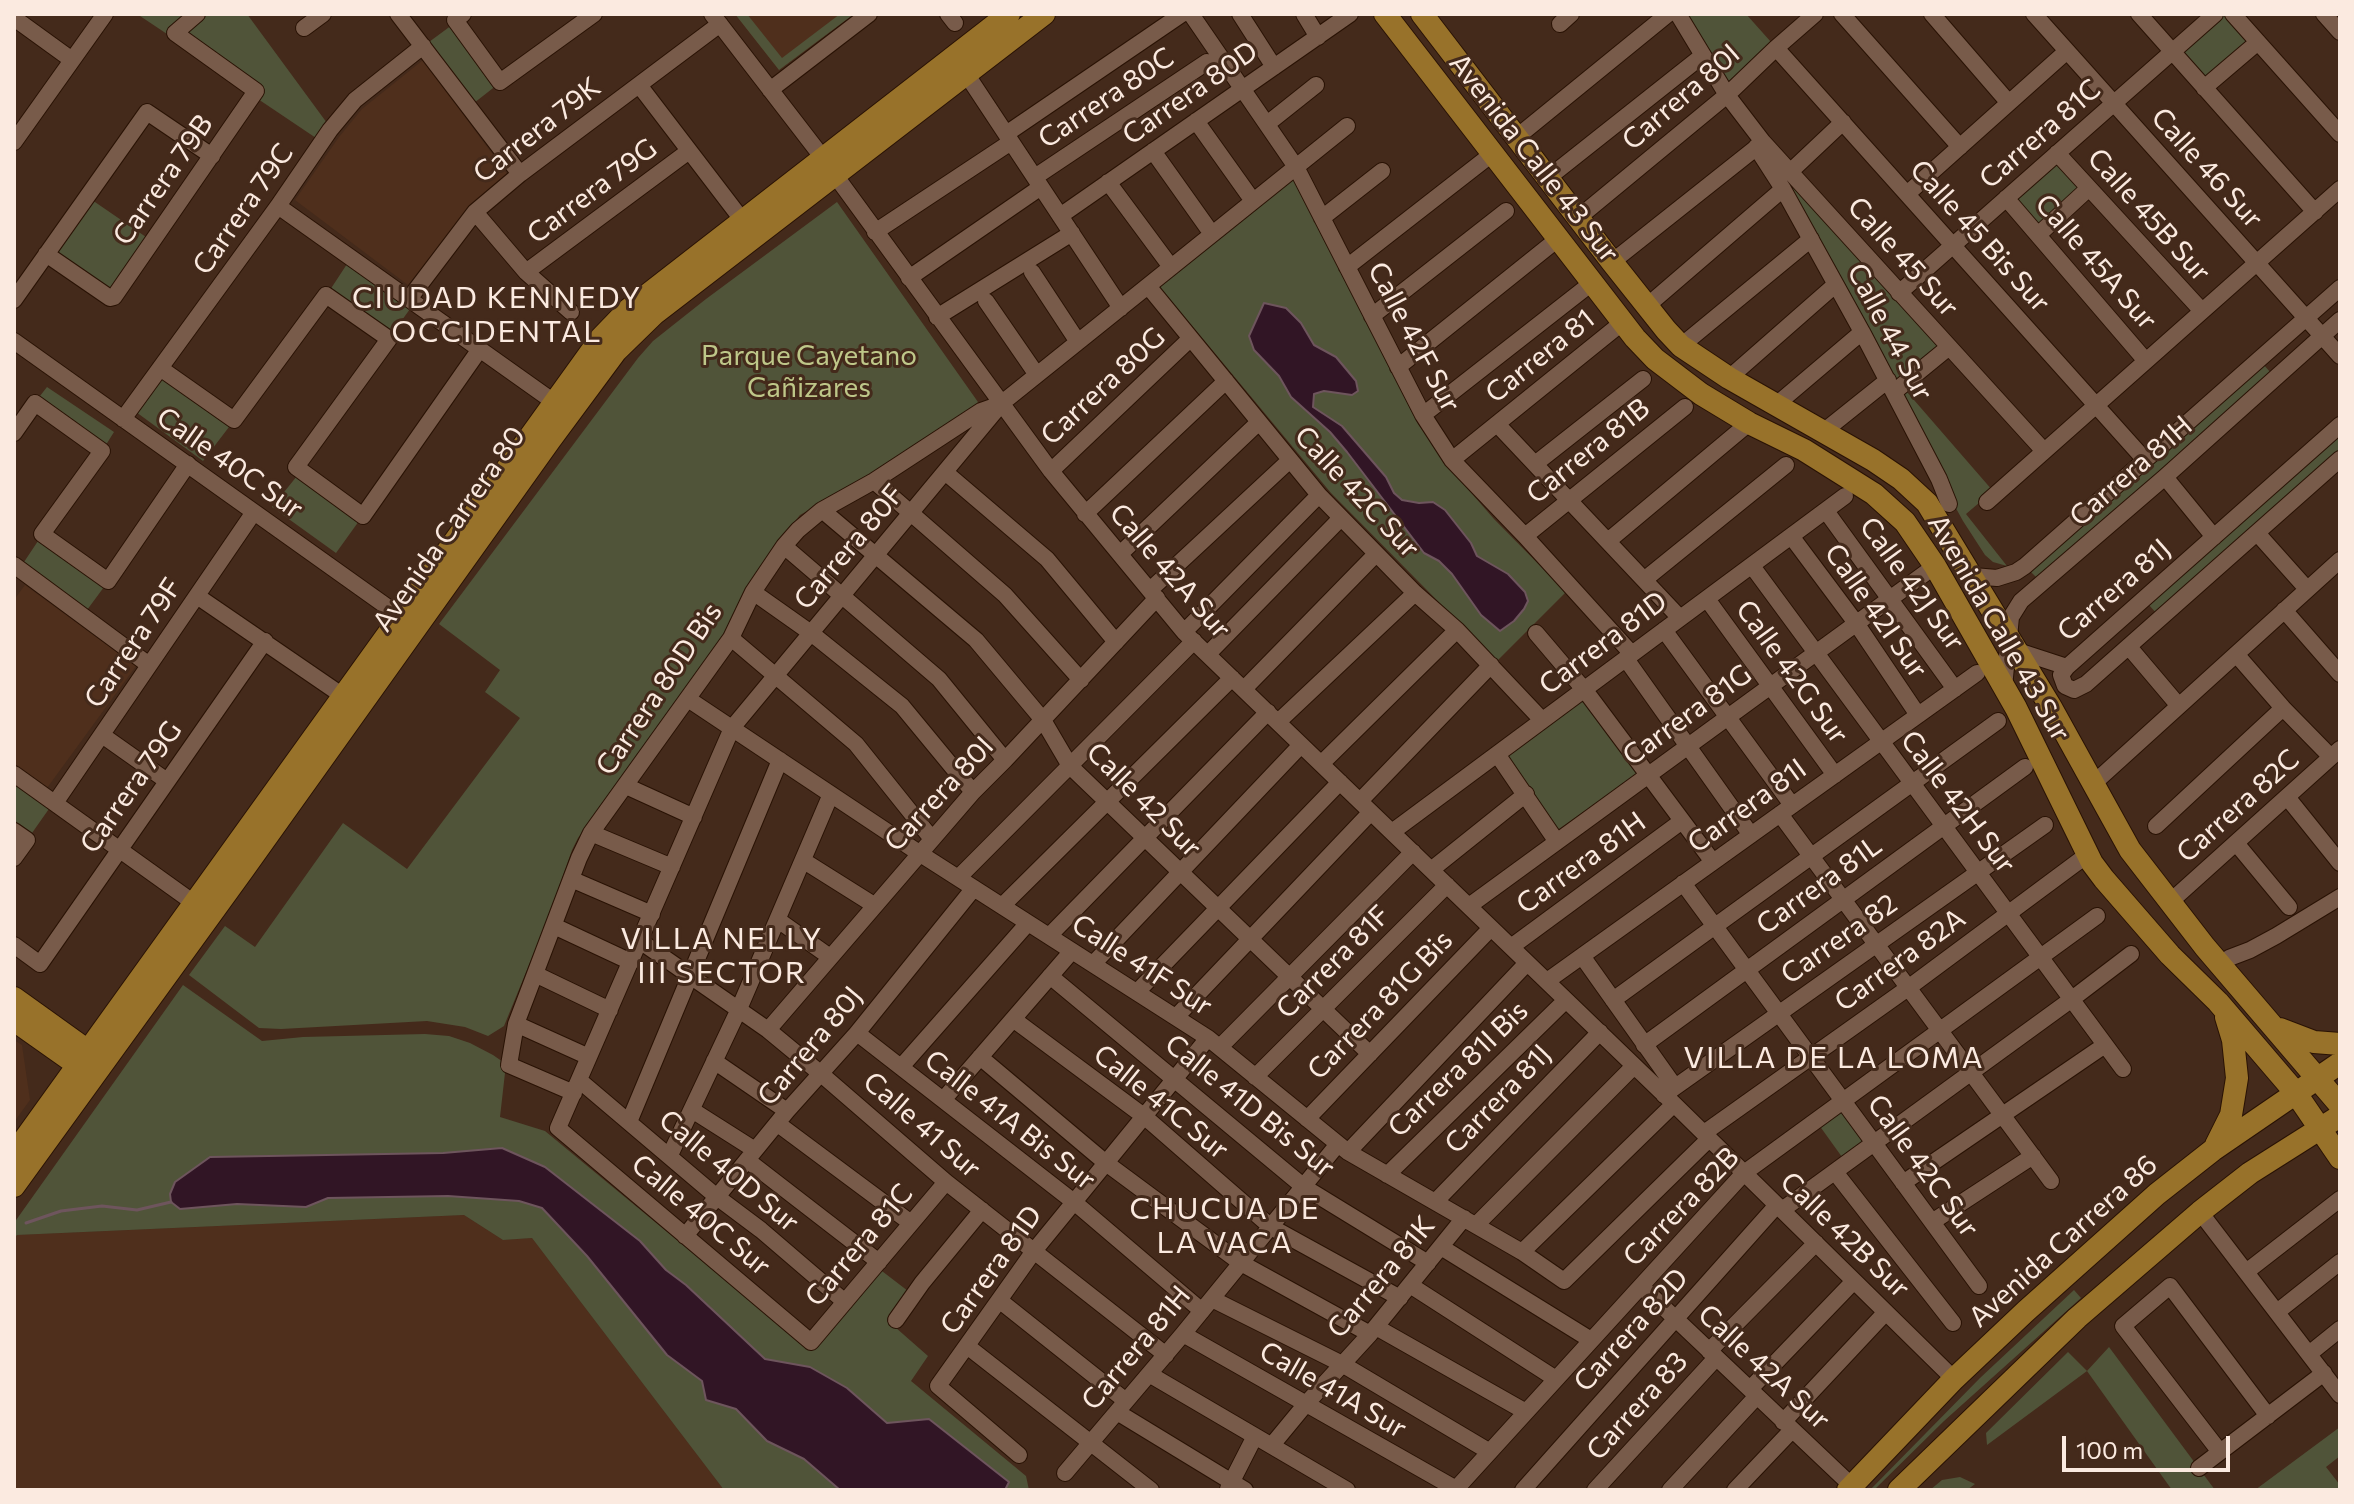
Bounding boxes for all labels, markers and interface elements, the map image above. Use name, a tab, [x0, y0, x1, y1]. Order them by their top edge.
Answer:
street label: Carrera 80D	[1116, 34, 1264, 152]
street label: Carrera 80I	[1615, 37, 1747, 157]
street label: Carrera 80C	[1032, 40, 1180, 156]
street label: Avenida Calle 43 Sur	[1442, 47, 1626, 269]
street label: Carrera 79K	[467, 70, 607, 190]
street label: Carrera 81C	[1973, 72, 2107, 196]
street label: Calle 46 Sur	[2144, 101, 2270, 235]
street label: Carrera 79B	[106, 108, 220, 252]
street label: Carrera 79G	[521, 131, 663, 251]
street label: Carrera 79C	[186, 137, 300, 281]
street label: Calle 45B Sur	[2080, 141, 2218, 289]
street label: Calle 45 Bis Sur	[1903, 153, 2057, 319]
street label: Calle 45A Sur	[2028, 187, 2164, 337]
street label: Calle 45 Sur	[1840, 190, 1966, 324]
street label: Calle 42F Sur	[1360, 256, 1468, 418]
street label: Calle 44 Sur	[1840, 258, 1940, 406]
district label: CIUDAD KENNEDY OCCIDENTAL	[352, 280, 642, 350]
street label: Carrera 81	[1479, 302, 1601, 410]
street label: Carrera 80G	[1034, 320, 1172, 452]
park label: Parque Cayetano Cañizares	[701, 339, 917, 405]
street label: Carrera 81B	[1520, 391, 1656, 511]
street label: Calle 40C Sur	[150, 400, 310, 526]
street label: Carrera 81H	[2063, 409, 2199, 533]
street label: Calle 42C Sur	[1287, 419, 1427, 565]
street label: Avenida Carrera 80	[366, 420, 532, 638]
street label: Carrera 80F	[787, 478, 911, 616]
street label: Calle 42A Sur	[1102, 497, 1238, 645]
street label: Avenida Calle 43 Sur	[1920, 509, 2078, 747]
street label: Calle 42J Sur	[1852, 511, 1972, 657]
street label: Carrera 81J	[2051, 532, 2177, 648]
street label: Calle 42I Sur	[1817, 537, 1935, 685]
street label: Carrera 79F	[77, 572, 189, 714]
street label: Carrera 81D	[1533, 584, 1673, 702]
street label: Calle 42G Sur	[1729, 594, 1855, 750]
street label: Carrera 80D Bis	[589, 596, 729, 782]
street label: Carrera 81G	[1616, 657, 1758, 773]
street label: Carrera 79G	[73, 714, 189, 860]
street label: Calle 42H Sur	[1894, 724, 2022, 880]
street label: Carrera 80I	[877, 730, 1001, 858]
street label: Calle 42 Sur	[1080, 736, 1208, 864]
street label: Carrera 82C	[2170, 742, 2306, 870]
street label: Carrera 81I	[1681, 752, 1813, 860]
street label: Carrera 81H	[1510, 805, 1652, 921]
street label: Carrera 81L	[1750, 828, 1888, 942]
street label: Carrera 82	[1775, 887, 1903, 991]
street label: Carrera 81F	[1269, 898, 1397, 1026]
street label: Carrera 82A	[1828, 901, 1972, 1019]
street label: Calle 41F Sur	[1065, 907, 1219, 1023]
district label: VILLA NELLY III SECTOR	[621, 921, 823, 992]
street label: Carrera 81G Bis	[1300, 923, 1460, 1087]
street label: Carrera 80J	[751, 980, 869, 1112]
street label: Carrera 81I Bis	[1381, 994, 1535, 1144]
street label: Calle 41D Bis Sur	[1158, 1027, 1342, 1185]
street label: Calle 41C Sur	[1087, 1037, 1235, 1167]
street label: Carrera 81J	[1438, 1038, 1558, 1160]
district label: VILLA DE LA LOMA	[1683, 1040, 1985, 1076]
street label: Calle 41A Bis Sur	[918, 1043, 1102, 1197]
street label: Calle 41 Sur	[856, 1065, 988, 1185]
street label: Calle 42C Sur	[1860, 1088, 1986, 1244]
street label: Calle 40D Sur	[652, 1103, 806, 1239]
street label: Carrera 82B	[1616, 1141, 1746, 1273]
street label: Calle 40C Sur	[625, 1147, 777, 1283]
street label: Avenida Carrera 86	[1962, 1148, 2164, 1334]
street label: Calle 42B Sur	[1773, 1165, 1917, 1305]
street label: Carrera 81C	[798, 1177, 920, 1313]
district label: CHUCUA DE LA VACA	[1130, 1191, 1320, 1262]
street label: Carrera 81D	[933, 1199, 1049, 1341]
street label: Carrera 81K	[1320, 1209, 1442, 1345]
street label: Carrera 82D	[1567, 1261, 1695, 1399]
street label: Carrera 81H	[1074, 1279, 1198, 1417]
street label: Calle 42A Sur	[1691, 1297, 1837, 1437]
street label: Calle 41A Sur	[1254, 1334, 1412, 1446]
street label: Carrera 83	[1580, 1345, 1694, 1467]
scale bar	[2066, 1420, 2234, 1470]
text: 100 m	[2076, 1435, 2143, 1464]

